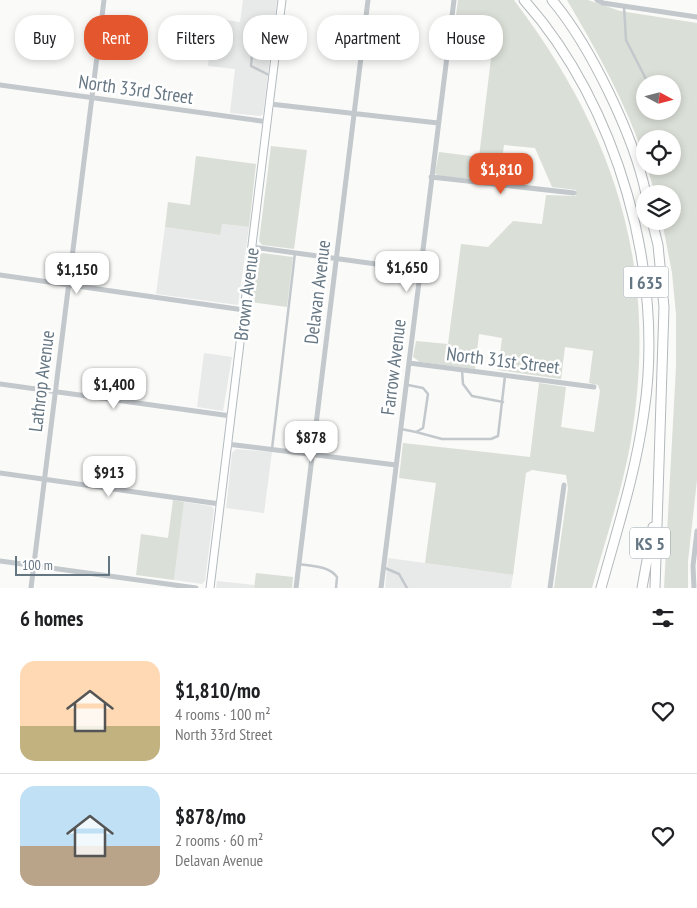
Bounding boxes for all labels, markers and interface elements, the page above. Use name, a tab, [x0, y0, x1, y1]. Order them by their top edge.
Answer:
chip: Buy	[15, 15, 74, 60]
chip: Rent	[84, 15, 148, 60]
chip: Filters	[158, 15, 233, 60]
chip: New	[243, 15, 307, 60]
chip: Apartment	[317, 15, 419, 60]
chip: House	[429, 15, 503, 60]
street label: North 33rd Street	[77, 69, 196, 109]
north arrow	[636, 75, 681, 120]
map controls	[636, 75, 681, 230]
button: locate	[636, 130, 681, 175]
pin: $1,810	[460, 152, 542, 195]
text: $1,810	[480, 159, 522, 179]
button: layers	[636, 185, 681, 230]
street label: Delavan Avenue	[299, 238, 335, 345]
street label: Brown Avenue	[228, 246, 264, 342]
pin: $1,650	[366, 250, 448, 293]
pin: $1,150	[36, 252, 118, 295]
text: $1,650	[386, 257, 428, 277]
text: $1,150	[56, 259, 98, 279]
road number: I 635	[624, 266, 668, 298]
street label: Farrow Avenue	[375, 318, 411, 416]
street label: Lathrop Avenue	[23, 329, 59, 433]
street label: North 31st Street	[445, 341, 562, 379]
pin: $1,400	[73, 368, 155, 410]
text: $1,400	[93, 374, 135, 394]
pin: $878	[281, 420, 341, 463]
text: $878	[296, 427, 326, 447]
pin: $913	[79, 456, 139, 498]
text: $913	[94, 462, 124, 482]
road number: KS 5	[630, 528, 670, 558]
scale bar	[15, 553, 110, 576]
text: 100 m	[22, 556, 53, 574]
icon: filters	[649, 604, 677, 632]
text: 6 homes	[20, 605, 83, 632]
text: $1,810/mo	[175, 677, 260, 704]
icon: home	[60, 681, 120, 741]
icon: heart	[649, 697, 677, 725]
text: 4 rooms · 100 m²	[175, 704, 271, 724]
text: North 33rd Street	[175, 724, 272, 744]
text: $878/mo	[175, 803, 246, 830]
icon: home	[60, 806, 120, 866]
icon: heart	[649, 822, 677, 850]
text: 2 rooms · 60 m²	[175, 830, 263, 850]
text: Delavan Avenue	[175, 850, 263, 870]

